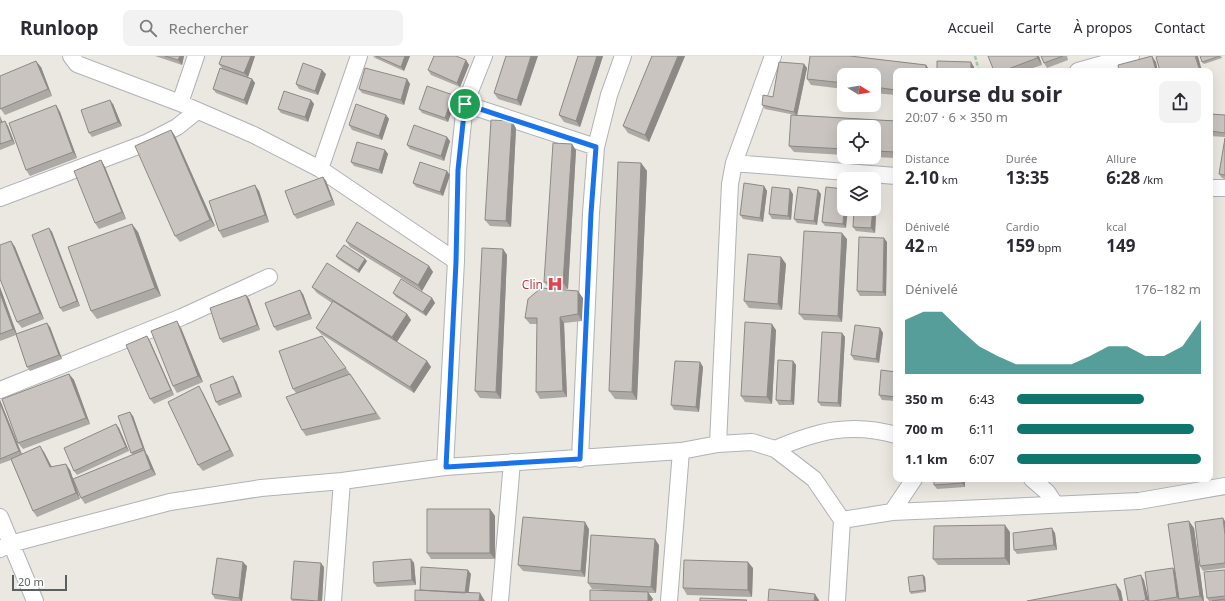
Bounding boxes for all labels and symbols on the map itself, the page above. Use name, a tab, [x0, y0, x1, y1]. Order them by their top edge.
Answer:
north arrow	[837, 68, 881, 112]
pin	[448, 87, 482, 121]
hospital icon: Clin	[546, 275, 564, 293]
place label: Clin	[522, 276, 543, 293]
scale bar	[12, 573, 67, 592]

